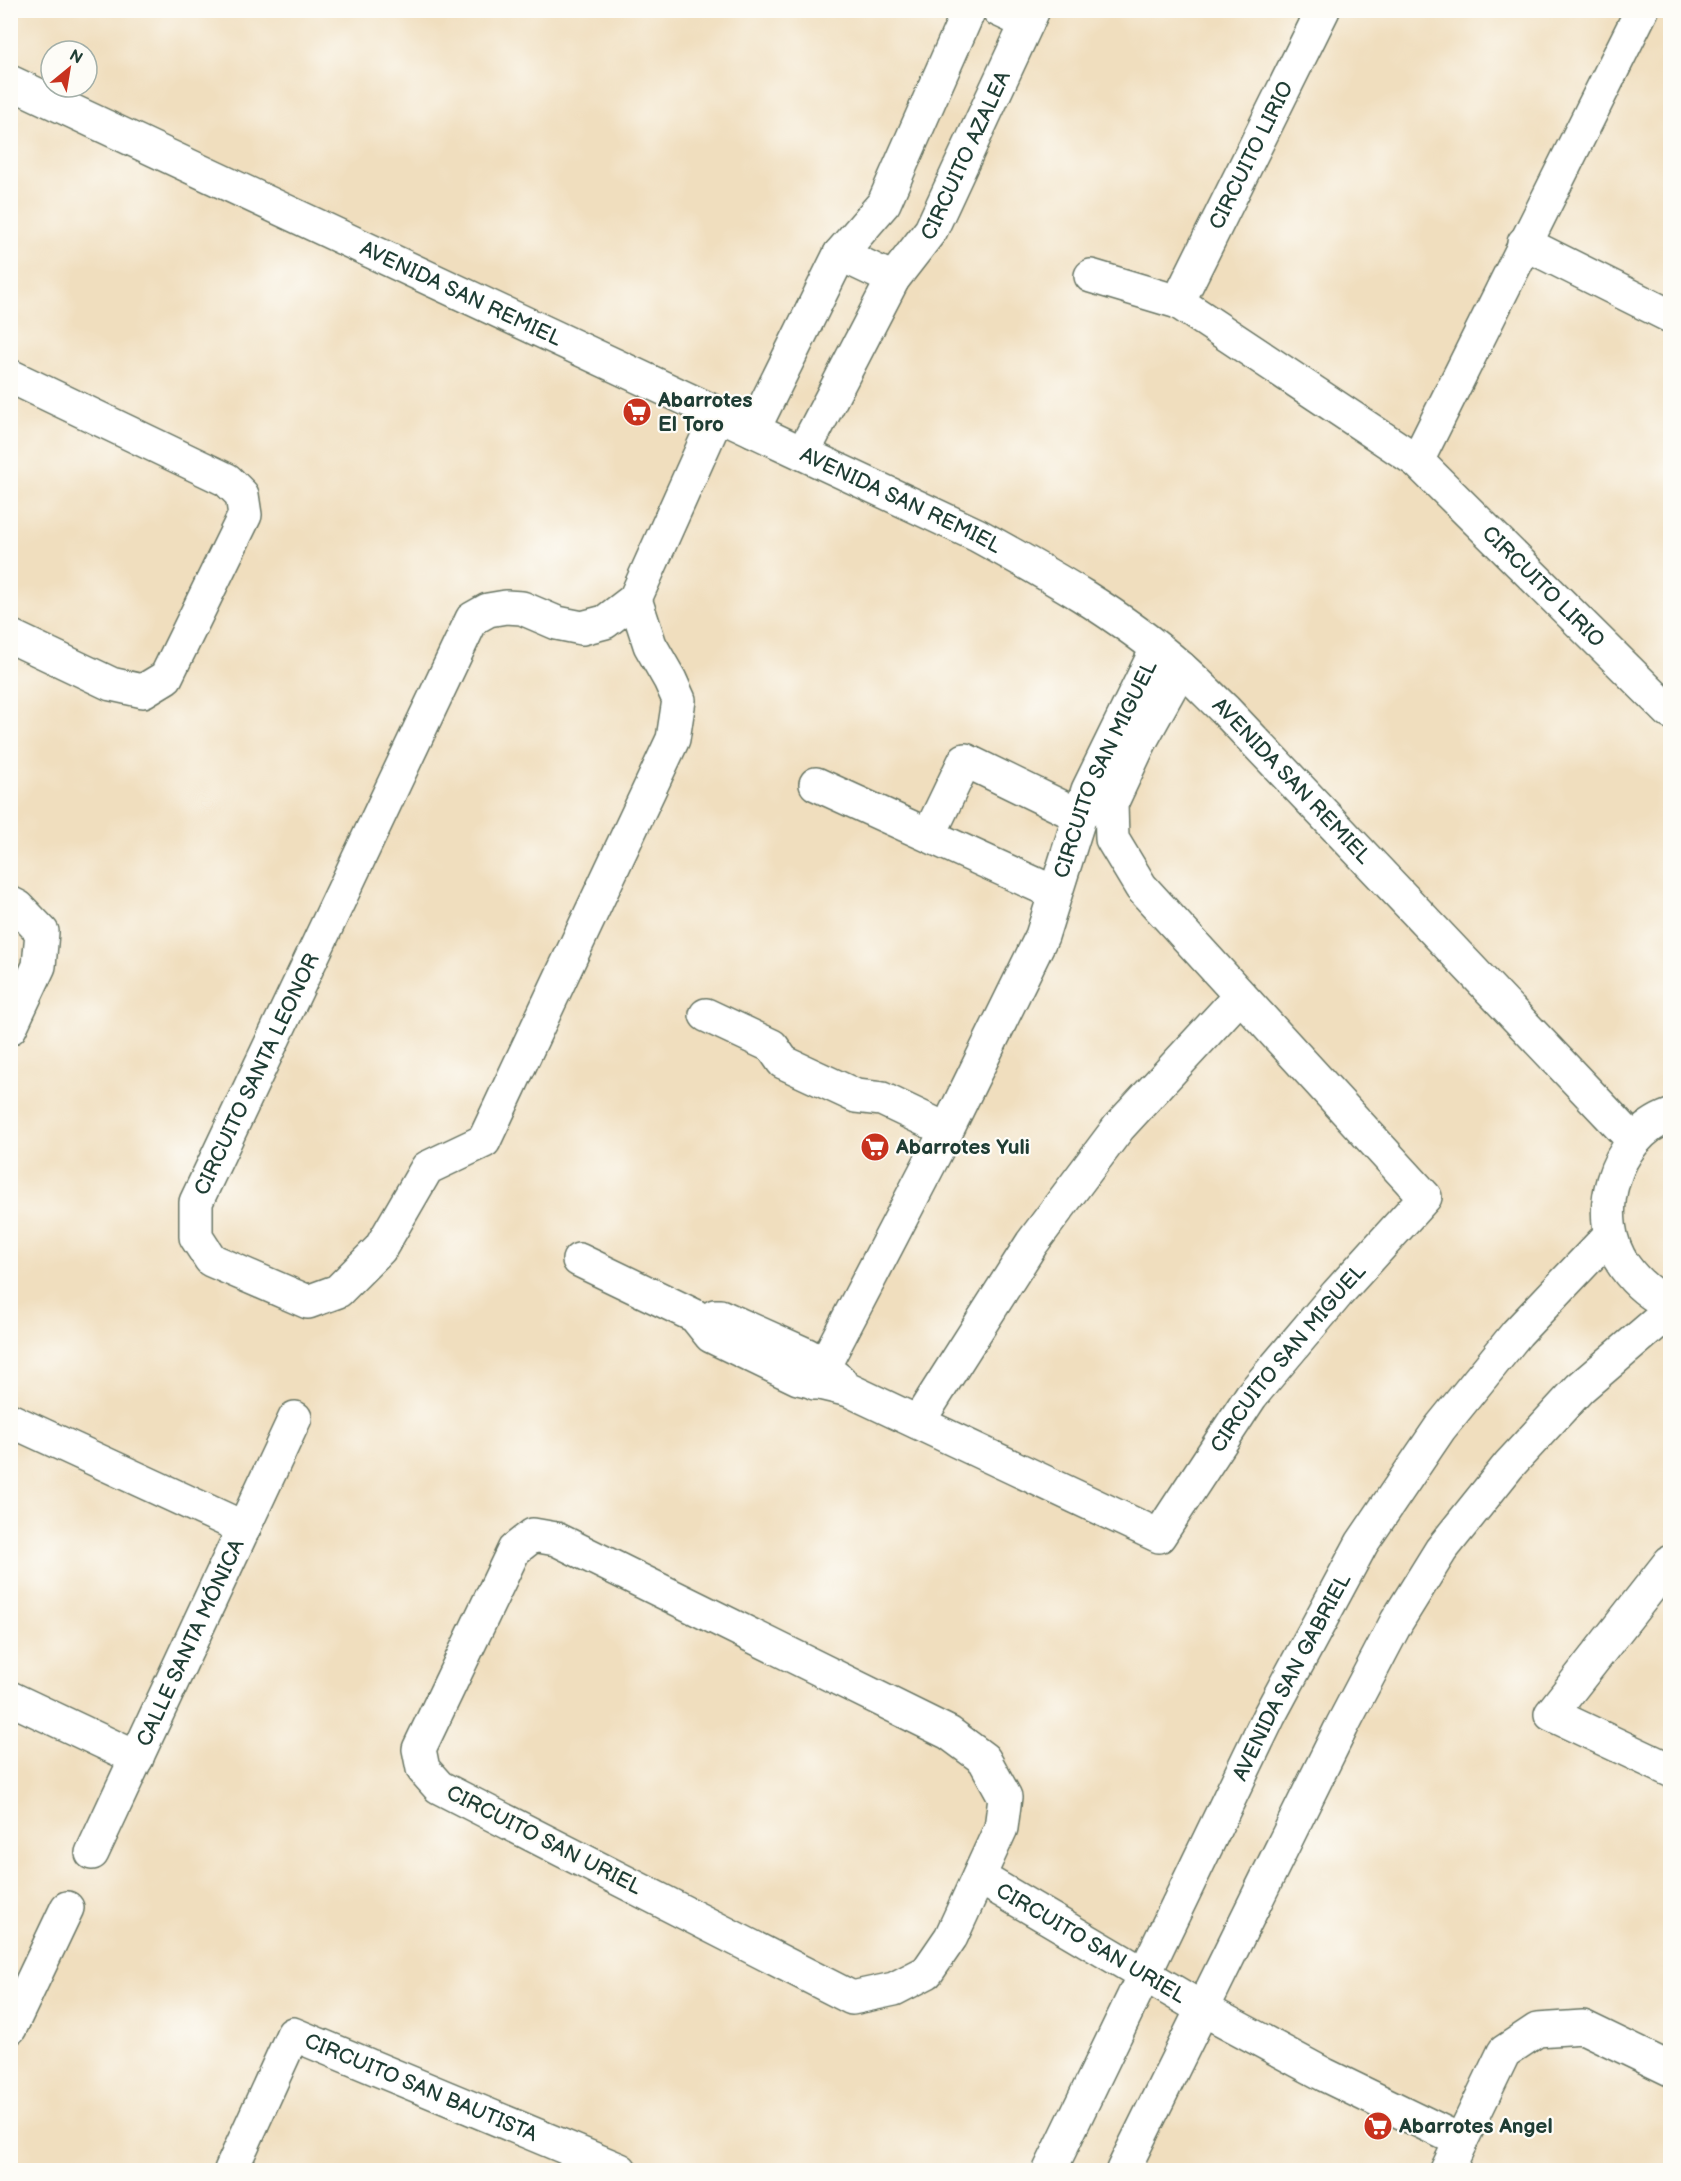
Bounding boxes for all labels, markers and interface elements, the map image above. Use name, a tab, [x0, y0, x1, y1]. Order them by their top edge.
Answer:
north arrow	[39, 39, 99, 99]
text: N	[66, 46, 86, 69]
street label: CIRCUITO AZALEA	[915, 67, 1016, 245]
street label: CIRCUITO LIRIO	[1204, 77, 1298, 233]
street label: AVENIDA SAN REMIEL	[356, 235, 566, 351]
place label: Abarrotes El Toro	[657, 388, 753, 437]
supermarket icon: Abarrotes El Toro	[621, 396, 653, 428]
street label: AVENIDA SAN REMIEL	[796, 442, 1006, 558]
street label: CIRCUITO LIRIO	[1477, 520, 1610, 652]
street label: CIRCUITO SAN MIGUEL	[1049, 656, 1162, 881]
street label: AVENIDA SAN REMIEL	[1207, 692, 1377, 869]
street label: CIRCUITO SANTA LEONOR	[189, 949, 324, 1199]
supermarket icon: Abarrotes Yuli	[859, 1131, 891, 1163]
place label: Abarrotes Yuli	[895, 1135, 1030, 1160]
street label: CIRCUITO SAN MIGUEL	[1205, 1259, 1371, 1457]
street label: CALLE SANTA MÓNICA	[131, 1535, 249, 1750]
street label: AVENIDA SAN GABRIEL	[1227, 1569, 1356, 1785]
street label: CIRCUITO SAN URIEL	[442, 1780, 646, 1900]
street label: CIRCUITO SAN URIEL	[992, 1878, 1190, 2008]
street label: CIRCUITO SAN BAUTISTA	[301, 2028, 541, 2147]
supermarket icon: Abarrotes Angel	[1362, 2110, 1394, 2142]
place label: Abarrotes Angel	[1398, 2114, 1553, 2139]

